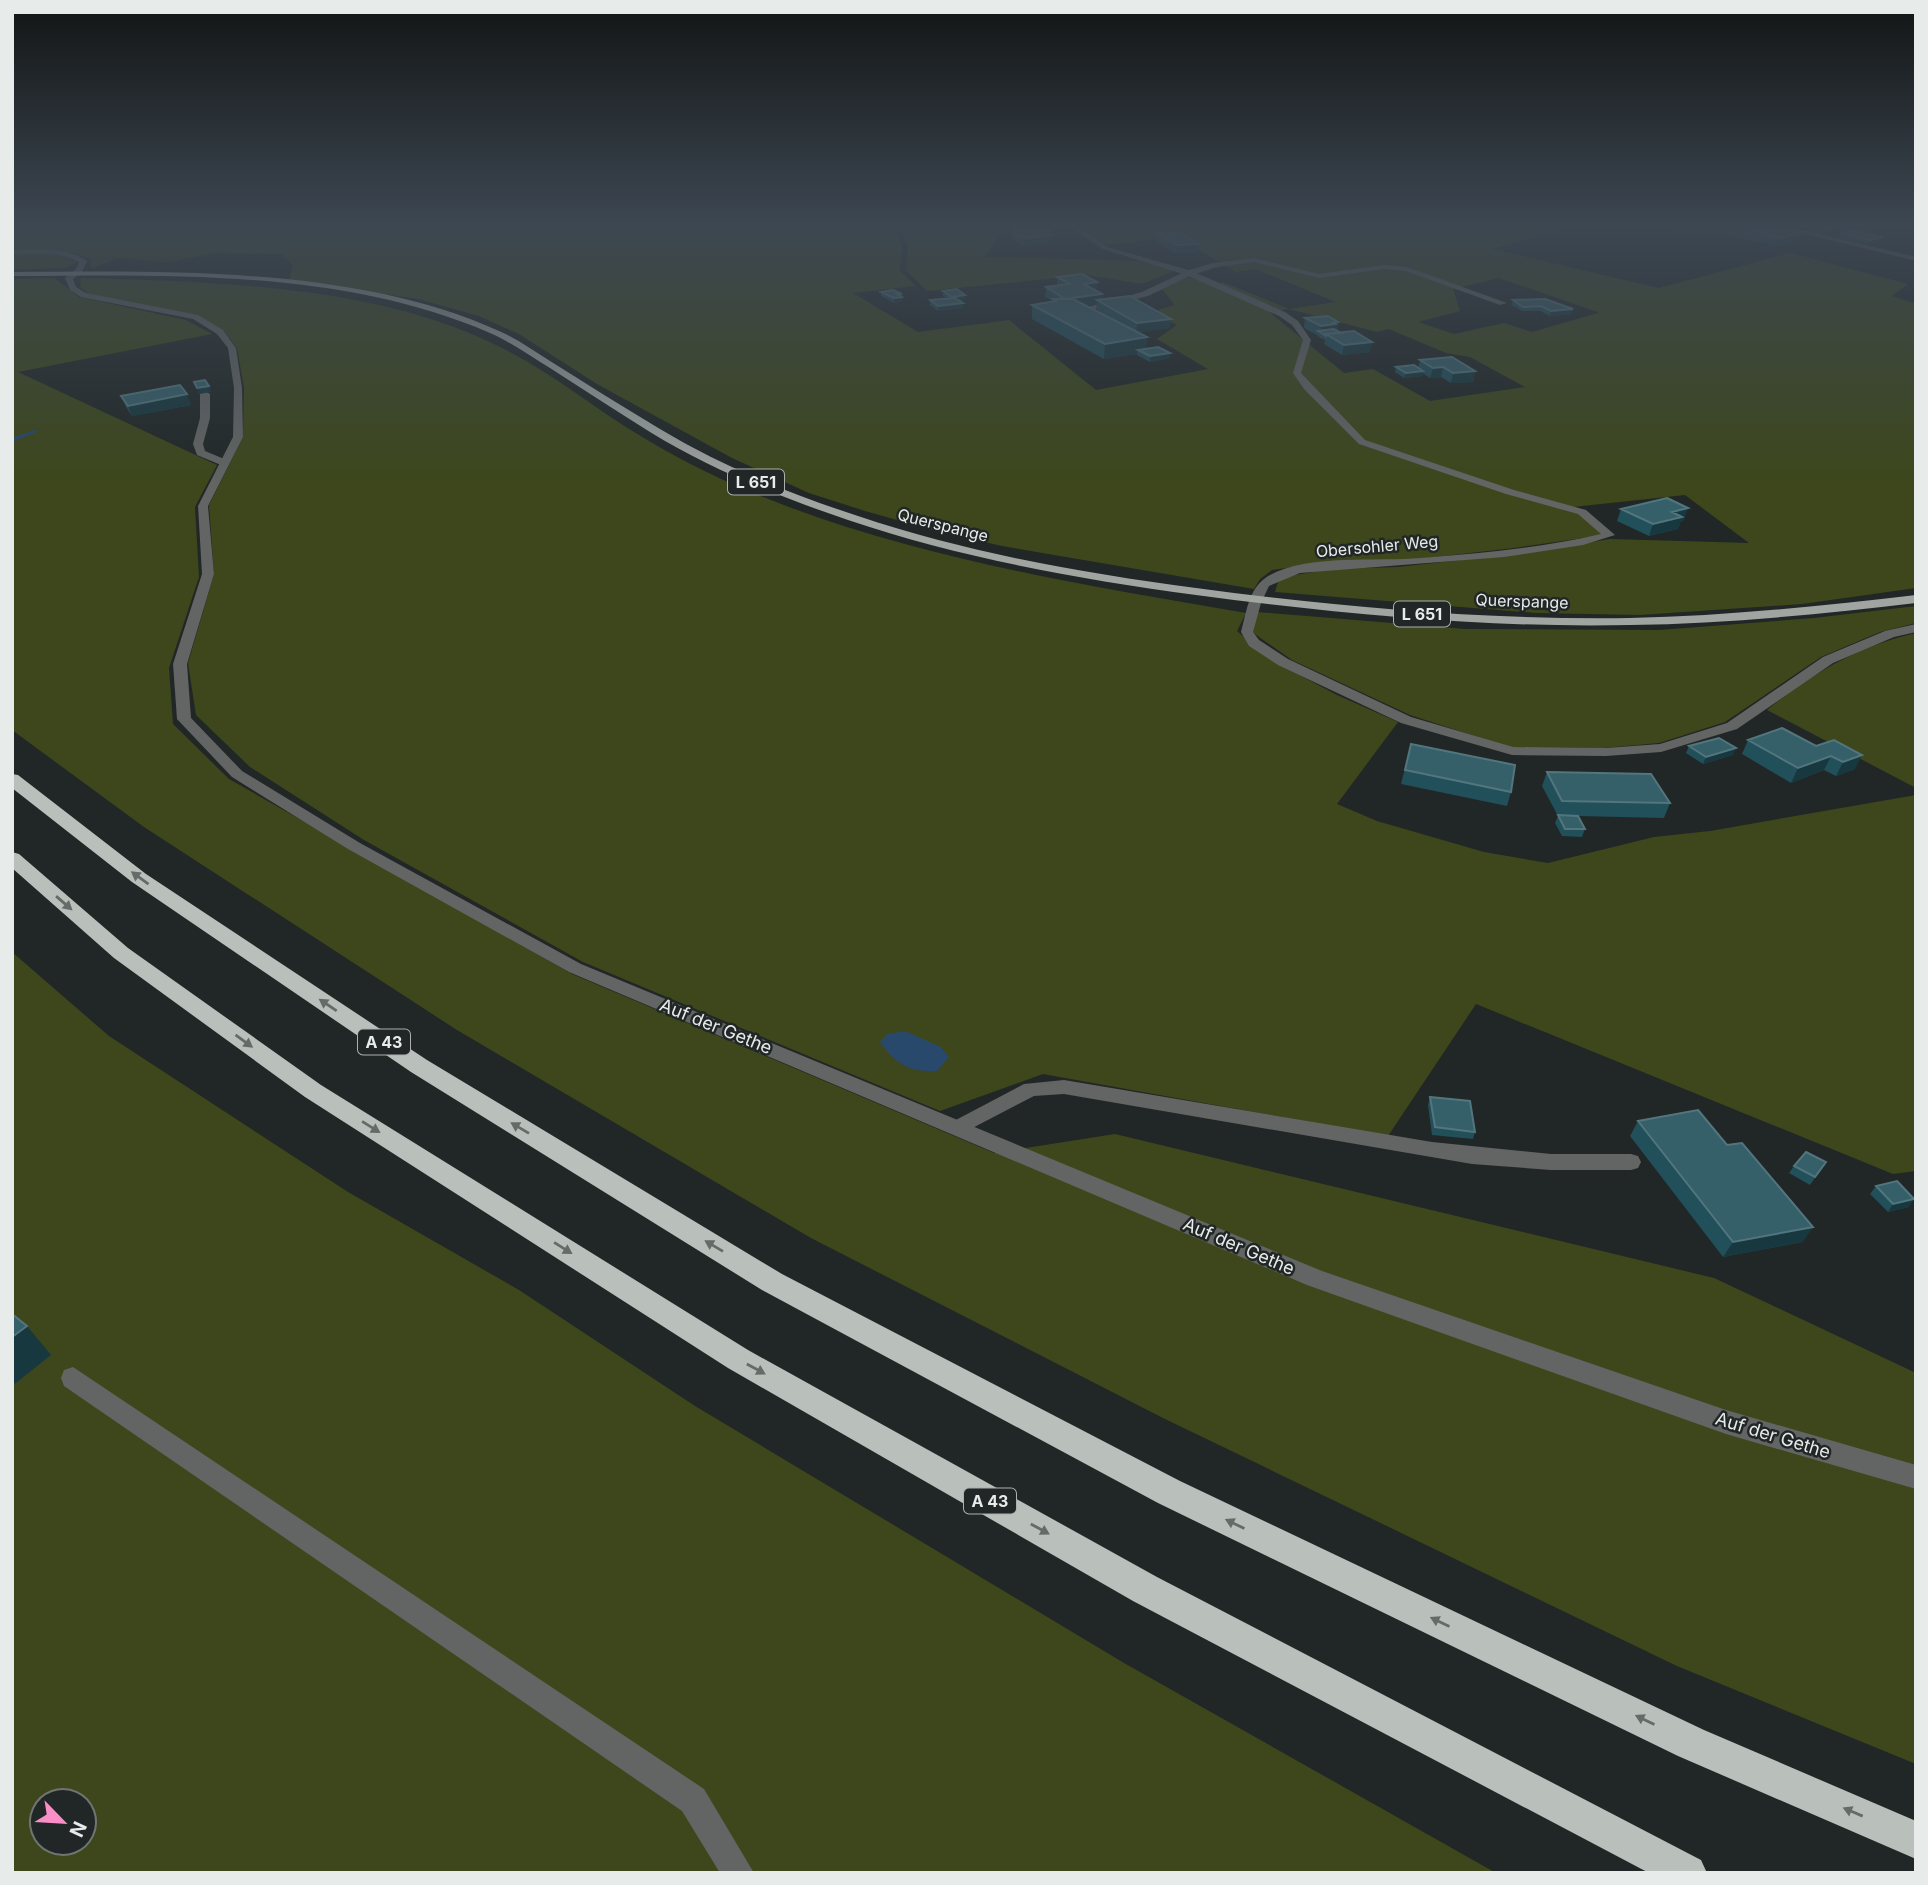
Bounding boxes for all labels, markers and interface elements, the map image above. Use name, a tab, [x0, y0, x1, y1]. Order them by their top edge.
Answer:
road number: L 651	[728, 470, 784, 495]
street label: Querspange	[895, 504, 991, 546]
street label: Obersohler Weg	[1315, 531, 1439, 561]
street label: Querspange	[1475, 589, 1569, 613]
road number: L 651	[1394, 601, 1450, 626]
one-way arrow	[131, 871, 149, 885]
one-way arrow	[55, 895, 73, 911]
street label: Auf der Gethe	[657, 994, 775, 1058]
one-way arrow	[319, 999, 338, 1012]
road number: A 43	[358, 1030, 410, 1054]
one-way arrow	[235, 1034, 253, 1048]
one-way arrow	[361, 1120, 381, 1133]
one-way arrow	[511, 1121, 530, 1134]
street label: Auf der Gethe	[1180, 1213, 1298, 1279]
one-way arrow	[705, 1240, 724, 1253]
one-way arrow	[554, 1242, 573, 1255]
one-way arrow	[747, 1363, 766, 1375]
street label: Auf der Gethe	[1713, 1408, 1833, 1462]
road number: A 43	[964, 1488, 1016, 1513]
one-way arrow	[1225, 1518, 1245, 1529]
one-way arrow	[1030, 1523, 1049, 1535]
one-way arrow	[1430, 1616, 1450, 1628]
one-way arrow	[1635, 1715, 1655, 1726]
north arrow	[28, 1787, 98, 1857]
one-way arrow	[1842, 1807, 1863, 1818]
text: N	[64, 1818, 91, 1840]

